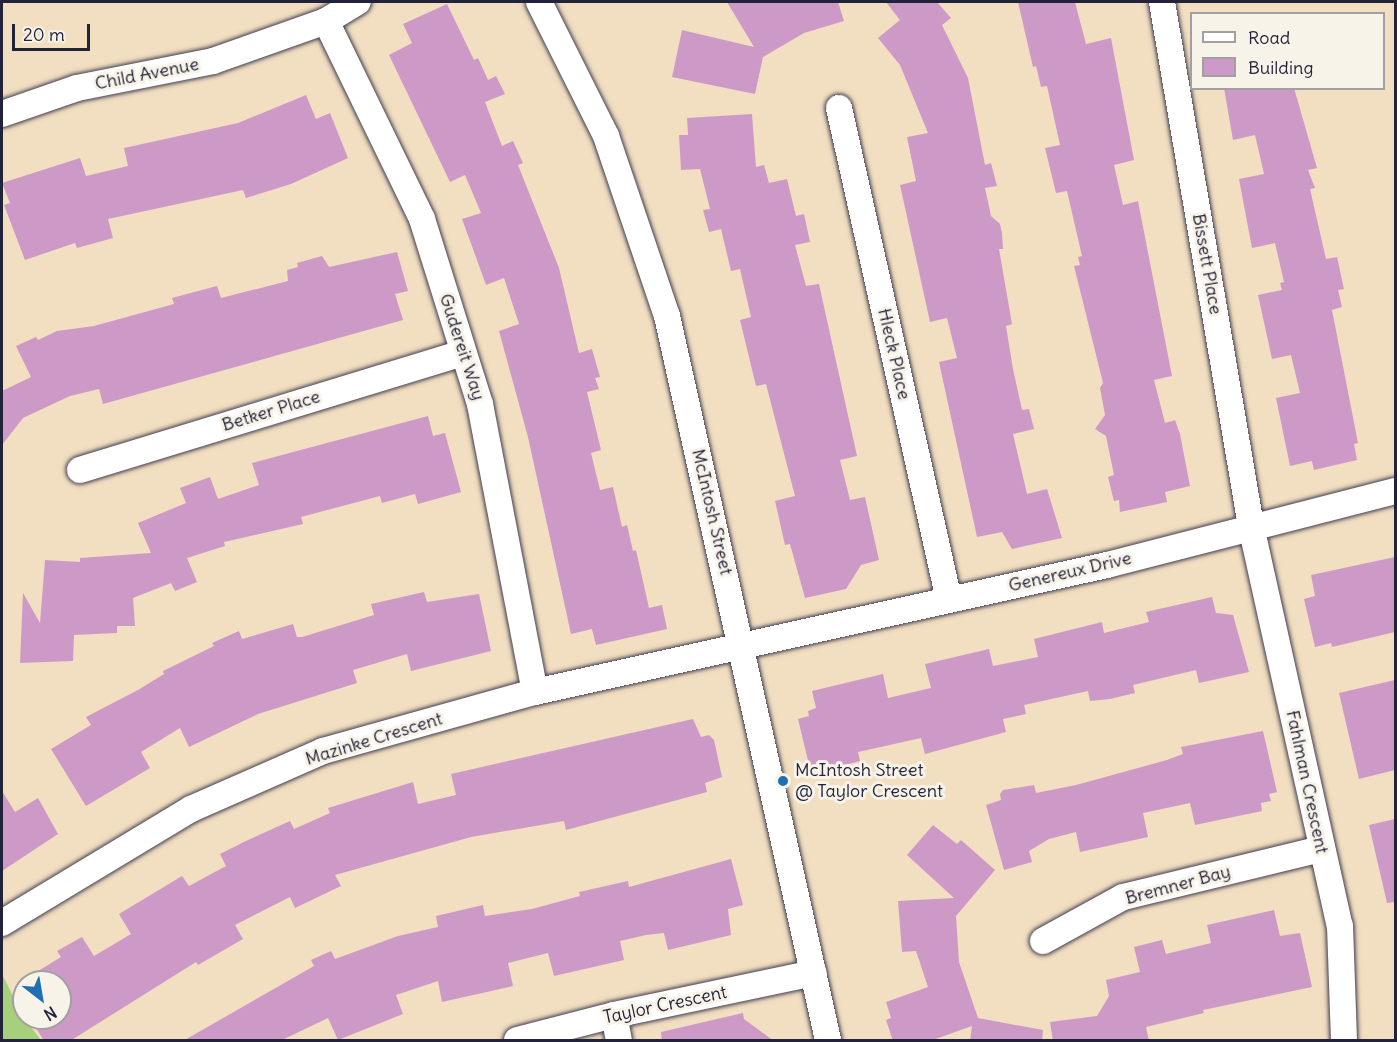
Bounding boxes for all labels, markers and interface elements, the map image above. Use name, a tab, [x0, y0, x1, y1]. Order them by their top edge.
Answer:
scale bar	[15, 12, 93, 50]
legend	[1190, 12, 1385, 90]
text: 20 m	[23, 23, 65, 46]
text: Road	[1248, 26, 1290, 49]
street label: Child Avenue	[93, 53, 201, 95]
text: Building	[1248, 56, 1313, 79]
street label: Bissett Place	[1188, 212, 1226, 316]
street label: Gudereit Way	[435, 291, 489, 403]
street label: Hleck Place	[873, 306, 915, 402]
street label: Betker Place	[219, 386, 323, 436]
street label: McIntosh Street	[687, 447, 737, 577]
street label: Genereux Drive	[1006, 547, 1134, 597]
street label: Mazinke Crescent	[303, 708, 445, 770]
street label: Fahlman Crescent	[1281, 708, 1333, 856]
place label: McIntosh Street @ Taylor Crescent	[795, 760, 943, 802]
marker: McIntosh Street @ Taylor Crescent	[776, 774, 790, 788]
street label: Bremner Bay	[1123, 861, 1233, 909]
north arrow	[12, 970, 72, 1030]
street label: Taylor Crescent	[601, 981, 729, 1029]
text: N	[40, 1002, 60, 1025]

